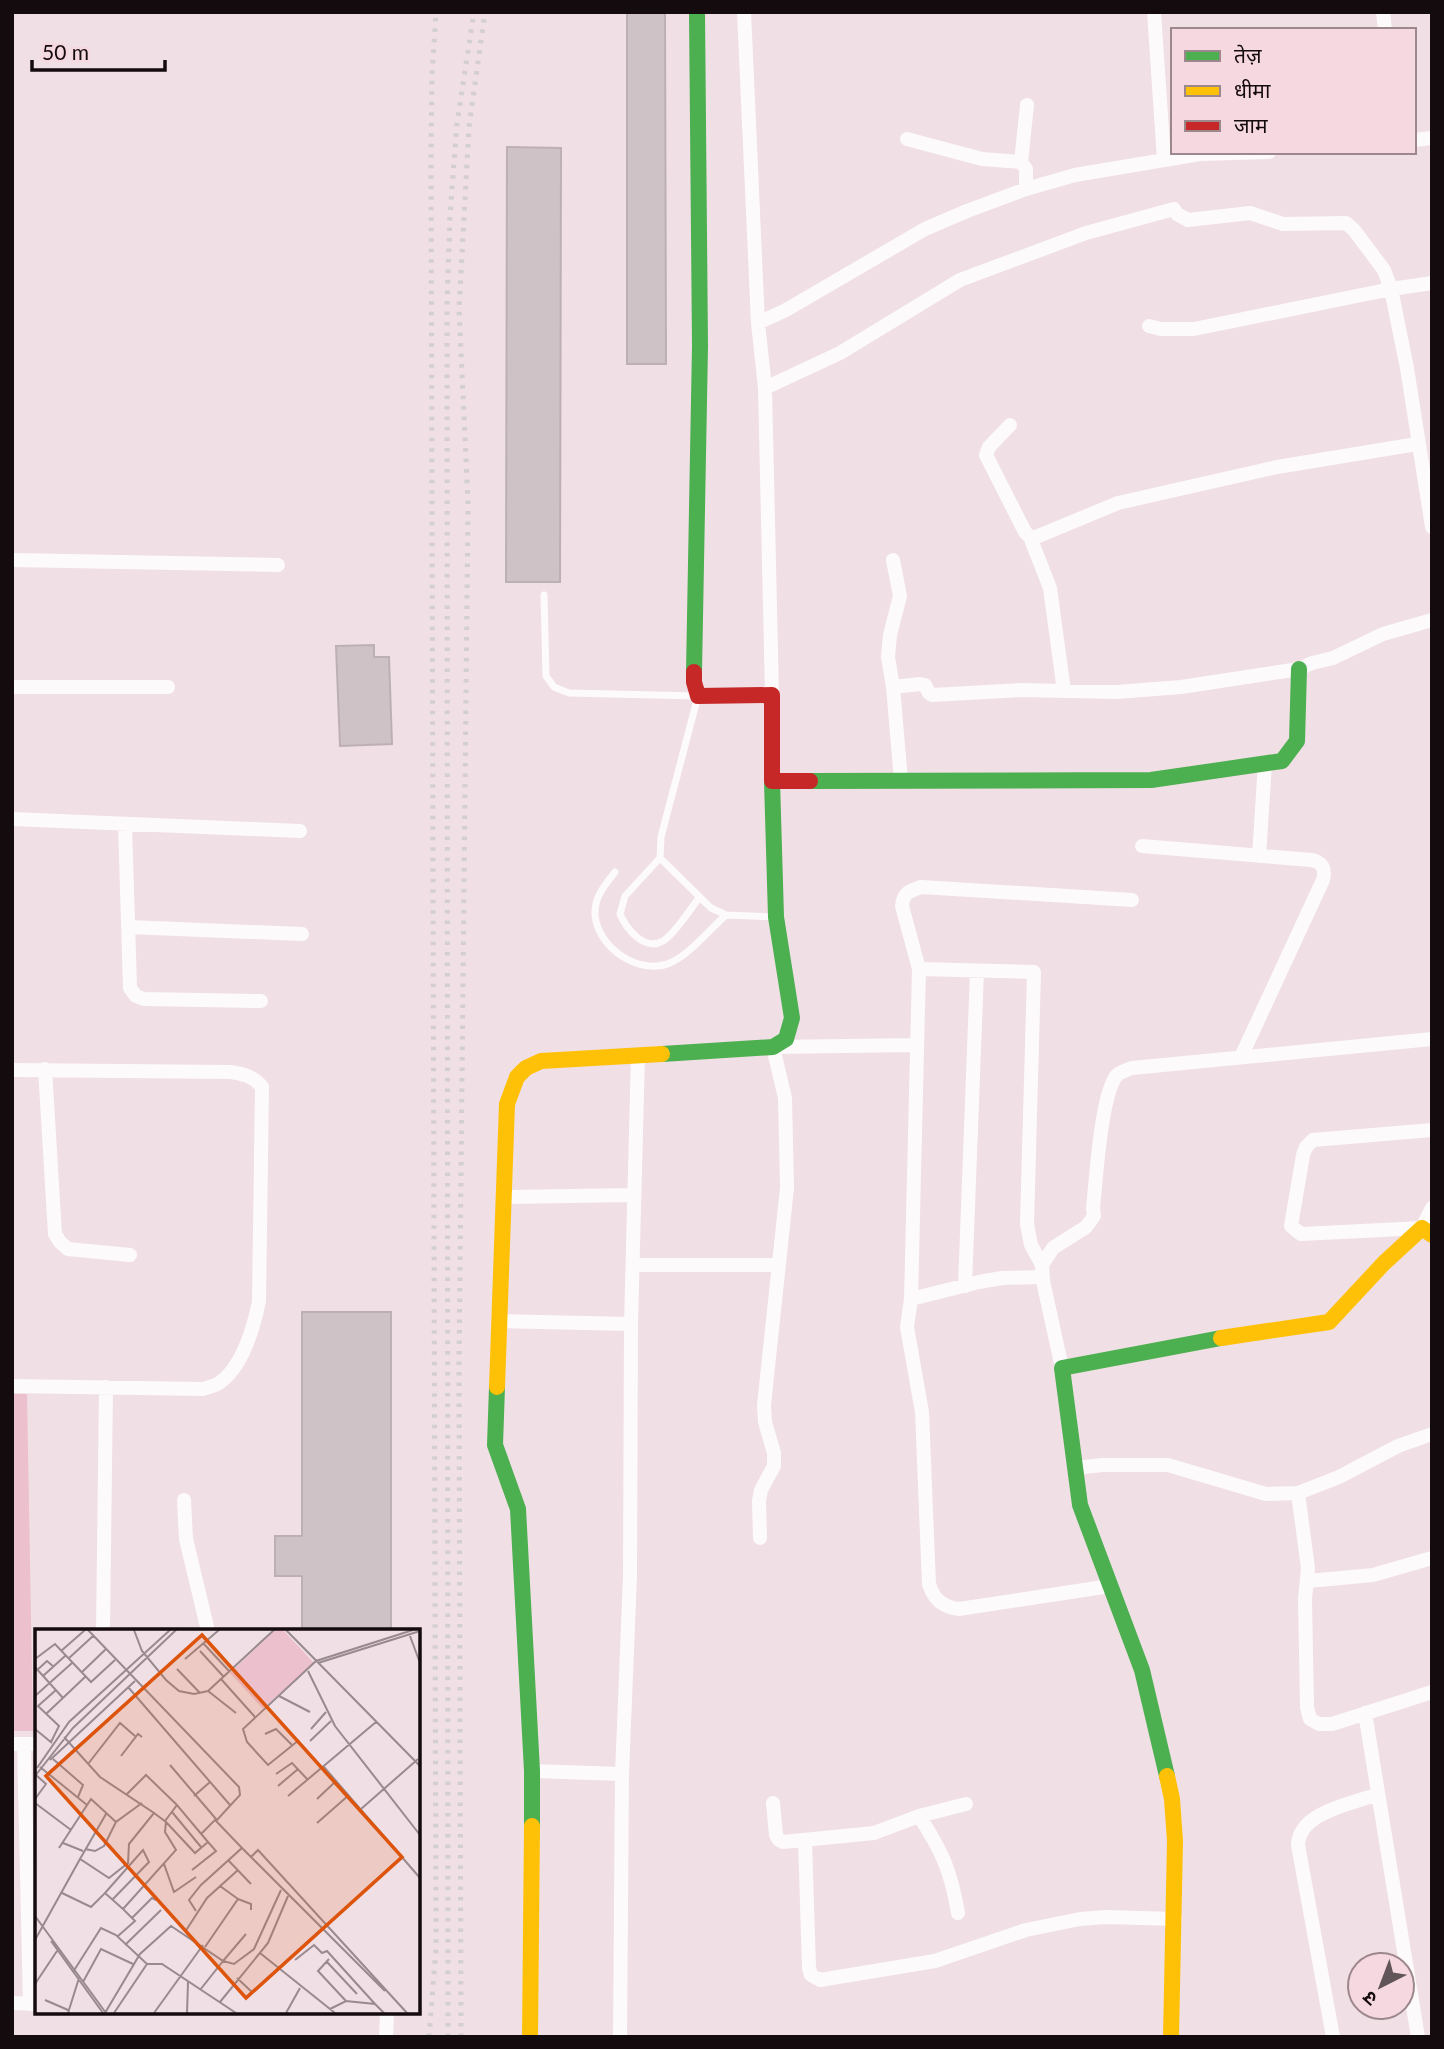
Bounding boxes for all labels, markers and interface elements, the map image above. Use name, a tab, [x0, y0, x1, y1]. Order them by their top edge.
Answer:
scale bar	[32, 28, 164, 72]
legend	[1171, 28, 1416, 154]
text: 50 m	[42, 39, 89, 64]
text: तेज़	[1234, 42, 1262, 67]
text: धीमा	[1234, 77, 1271, 102]
text: जाम	[1234, 112, 1268, 137]
inset map	[35, 1629, 420, 2014]
north arrow	[1346, 1951, 1416, 2021]
text: उ	[1357, 1986, 1381, 2011]

